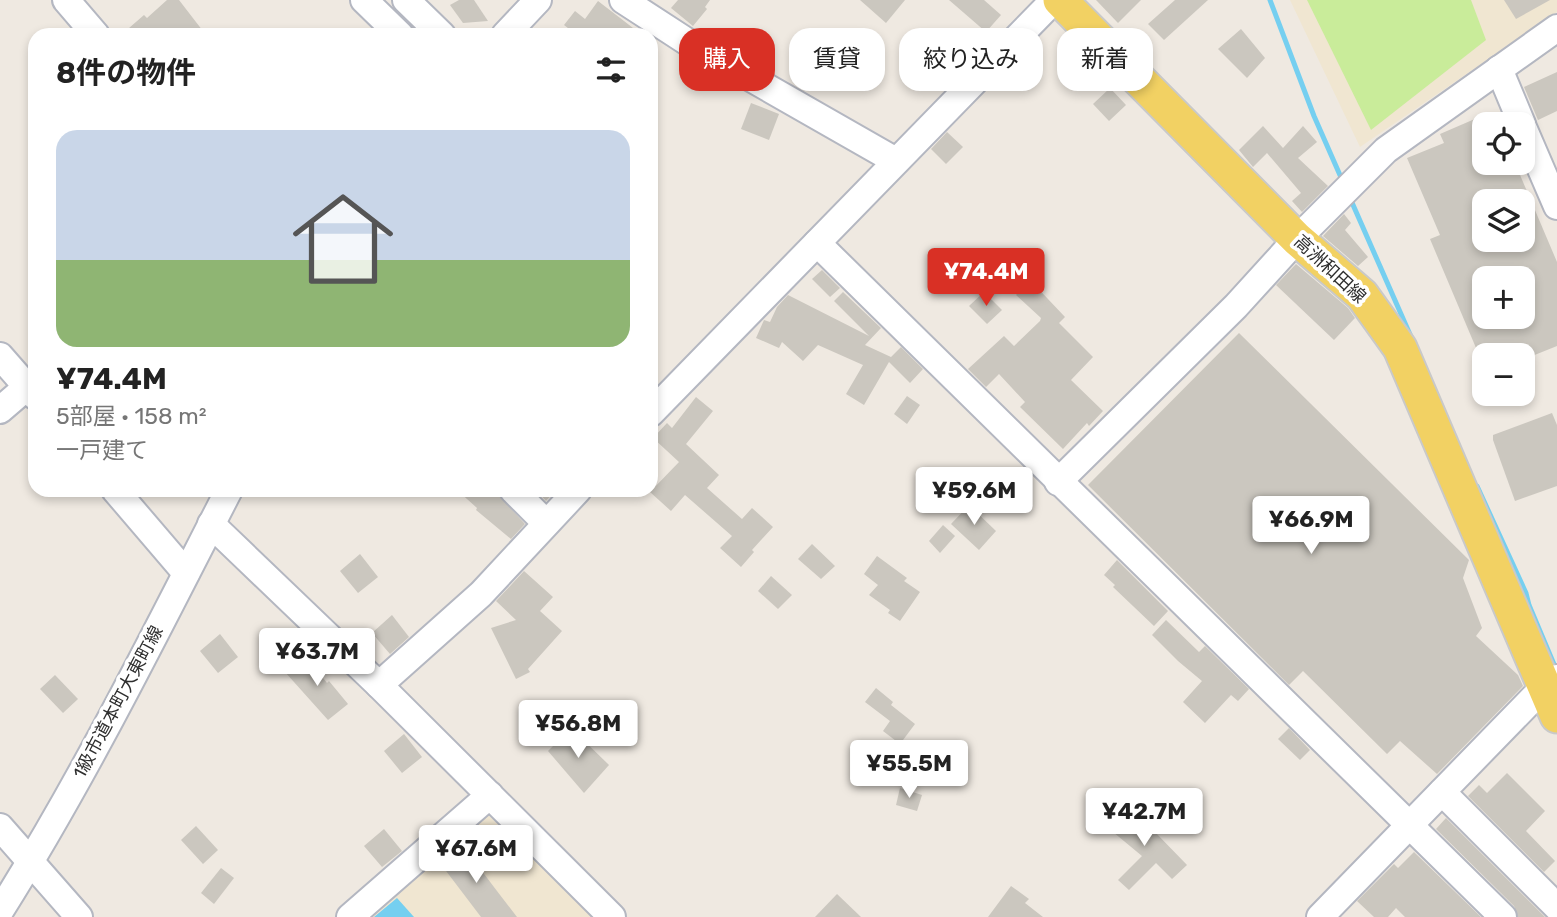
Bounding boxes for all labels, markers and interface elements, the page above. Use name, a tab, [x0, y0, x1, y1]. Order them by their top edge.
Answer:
chip: 購入	[679, 28, 775, 91]
chip: 賃貸	[789, 28, 885, 91]
chip: 絞り込み	[899, 28, 1043, 91]
chip: 新着	[1057, 28, 1153, 91]
icon: filters	[592, 51, 630, 89]
text: 8件の物件	[56, 55, 196, 91]
map controls	[1472, 112, 1535, 406]
button: locate	[1472, 112, 1535, 175]
icon: home	[280, 176, 406, 302]
button: layers	[1472, 189, 1535, 252]
street label: 高洲和田線	[1290, 230, 1370, 308]
pin: ¥74.4M	[929, 248, 1043, 308]
text: ¥74.4M	[944, 257, 1028, 285]
button: +	[1472, 266, 1535, 329]
button: −	[1472, 343, 1535, 406]
text: ¥74.4M	[56, 361, 167, 397]
text: 5部屋 · 158 m²	[56, 402, 207, 430]
text: 一戸建て	[56, 436, 148, 464]
pin: ¥59.6M	[917, 468, 1031, 527]
text: ¥59.6M	[932, 476, 1016, 504]
pin: ¥66.9M	[1254, 496, 1368, 556]
text: ¥66.9M	[1268, 505, 1354, 533]
street label: 1級市道本町大東町線	[68, 622, 168, 782]
pin: ¥63.7M	[260, 628, 374, 688]
text: ¥63.7M	[275, 637, 359, 665]
pin: ¥56.8M	[521, 700, 635, 760]
text: ¥56.8M	[535, 709, 621, 737]
pin: ¥55.5M	[852, 740, 966, 800]
text: ¥55.5M	[866, 749, 952, 777]
pin: ¥42.7M	[1087, 788, 1201, 848]
text: ¥42.7M	[1102, 797, 1186, 825]
pin: ¥67.6M	[419, 826, 533, 885]
text: ¥67.6M	[435, 834, 517, 862]

